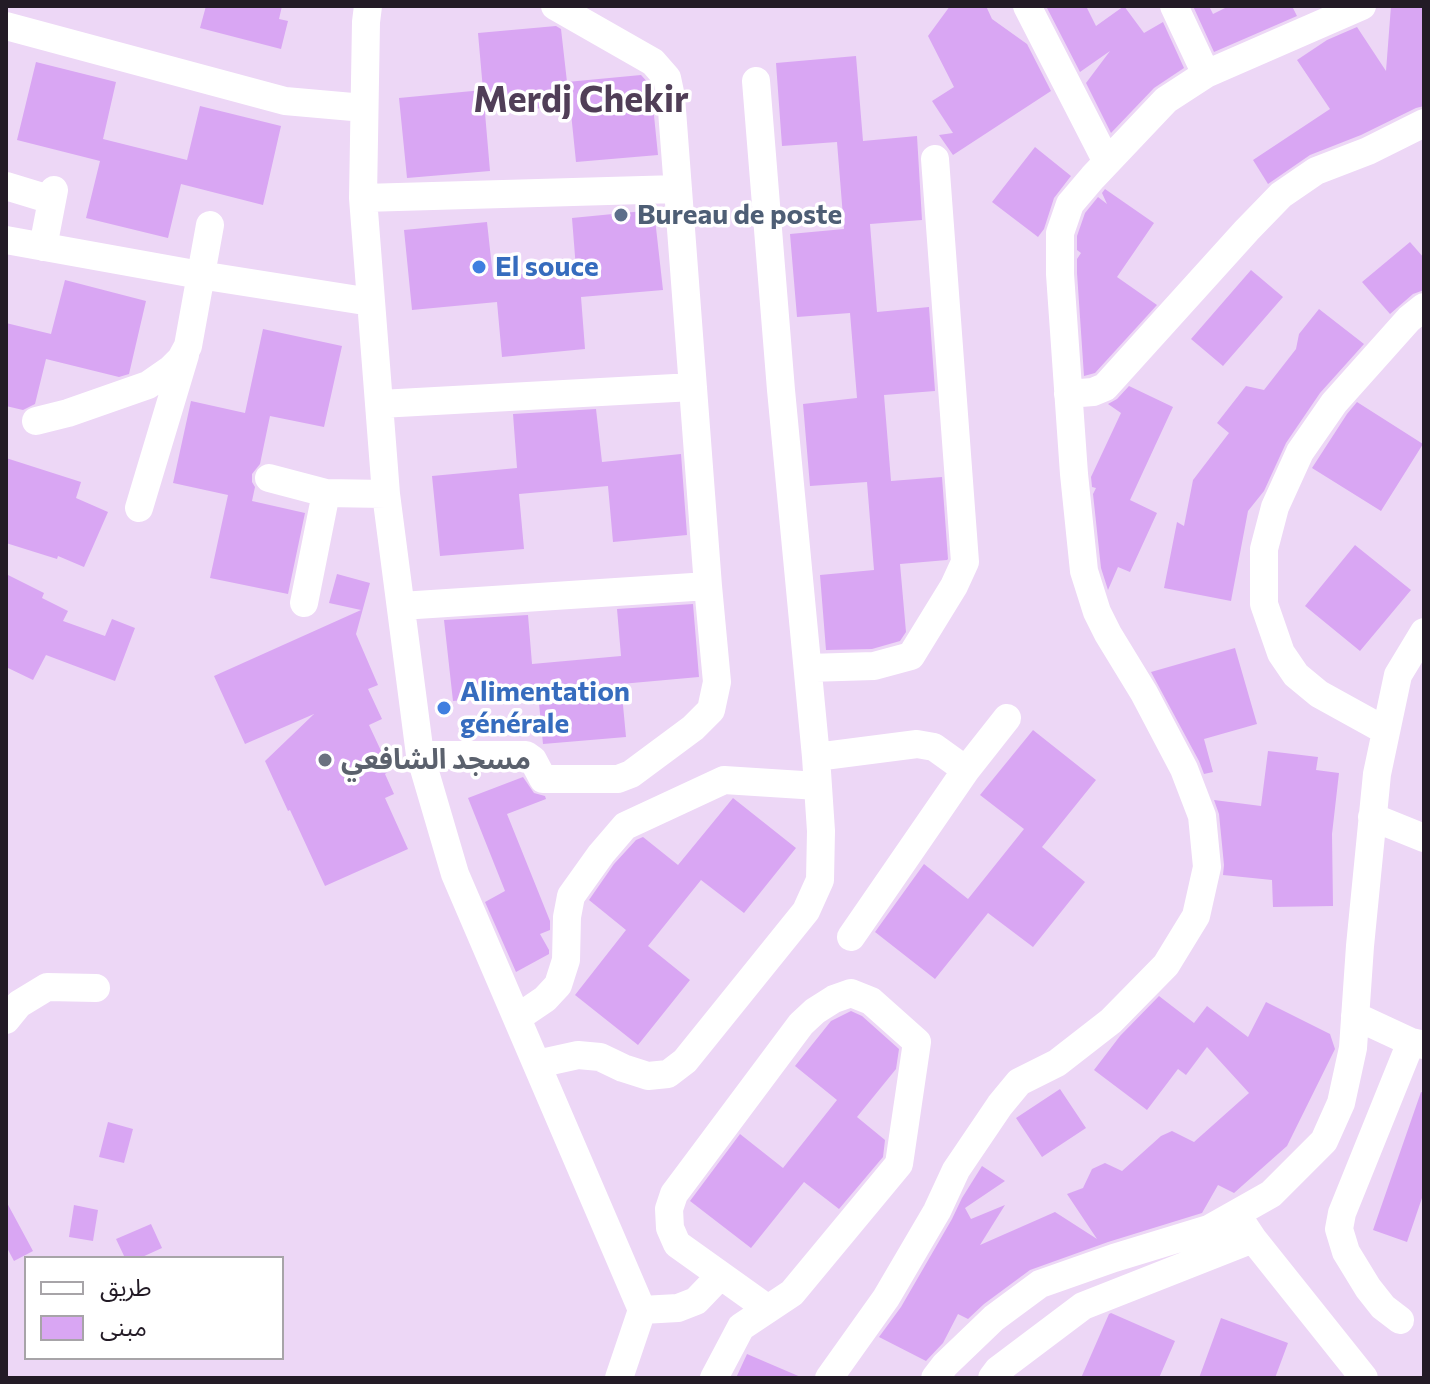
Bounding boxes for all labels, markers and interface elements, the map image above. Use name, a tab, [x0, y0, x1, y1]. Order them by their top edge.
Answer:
district label: Merdj Chekir	[473, 78, 689, 122]
place label: Bureau de poste	[637, 198, 842, 232]
marker: Bureau de poste	[612, 206, 630, 224]
place label: El souce	[495, 250, 599, 284]
marker: El souce	[470, 258, 488, 276]
place label: Alimentation générale	[460, 675, 630, 741]
marker: Alimentation générale	[435, 699, 453, 717]
place label: مسجد الشافعي	[341, 743, 531, 777]
marker: مسجد الشافعي	[316, 751, 334, 769]
legend	[24, 1256, 284, 1360]
text: طريق	[100, 1272, 152, 1301]
text: مبنى	[100, 1312, 147, 1341]

